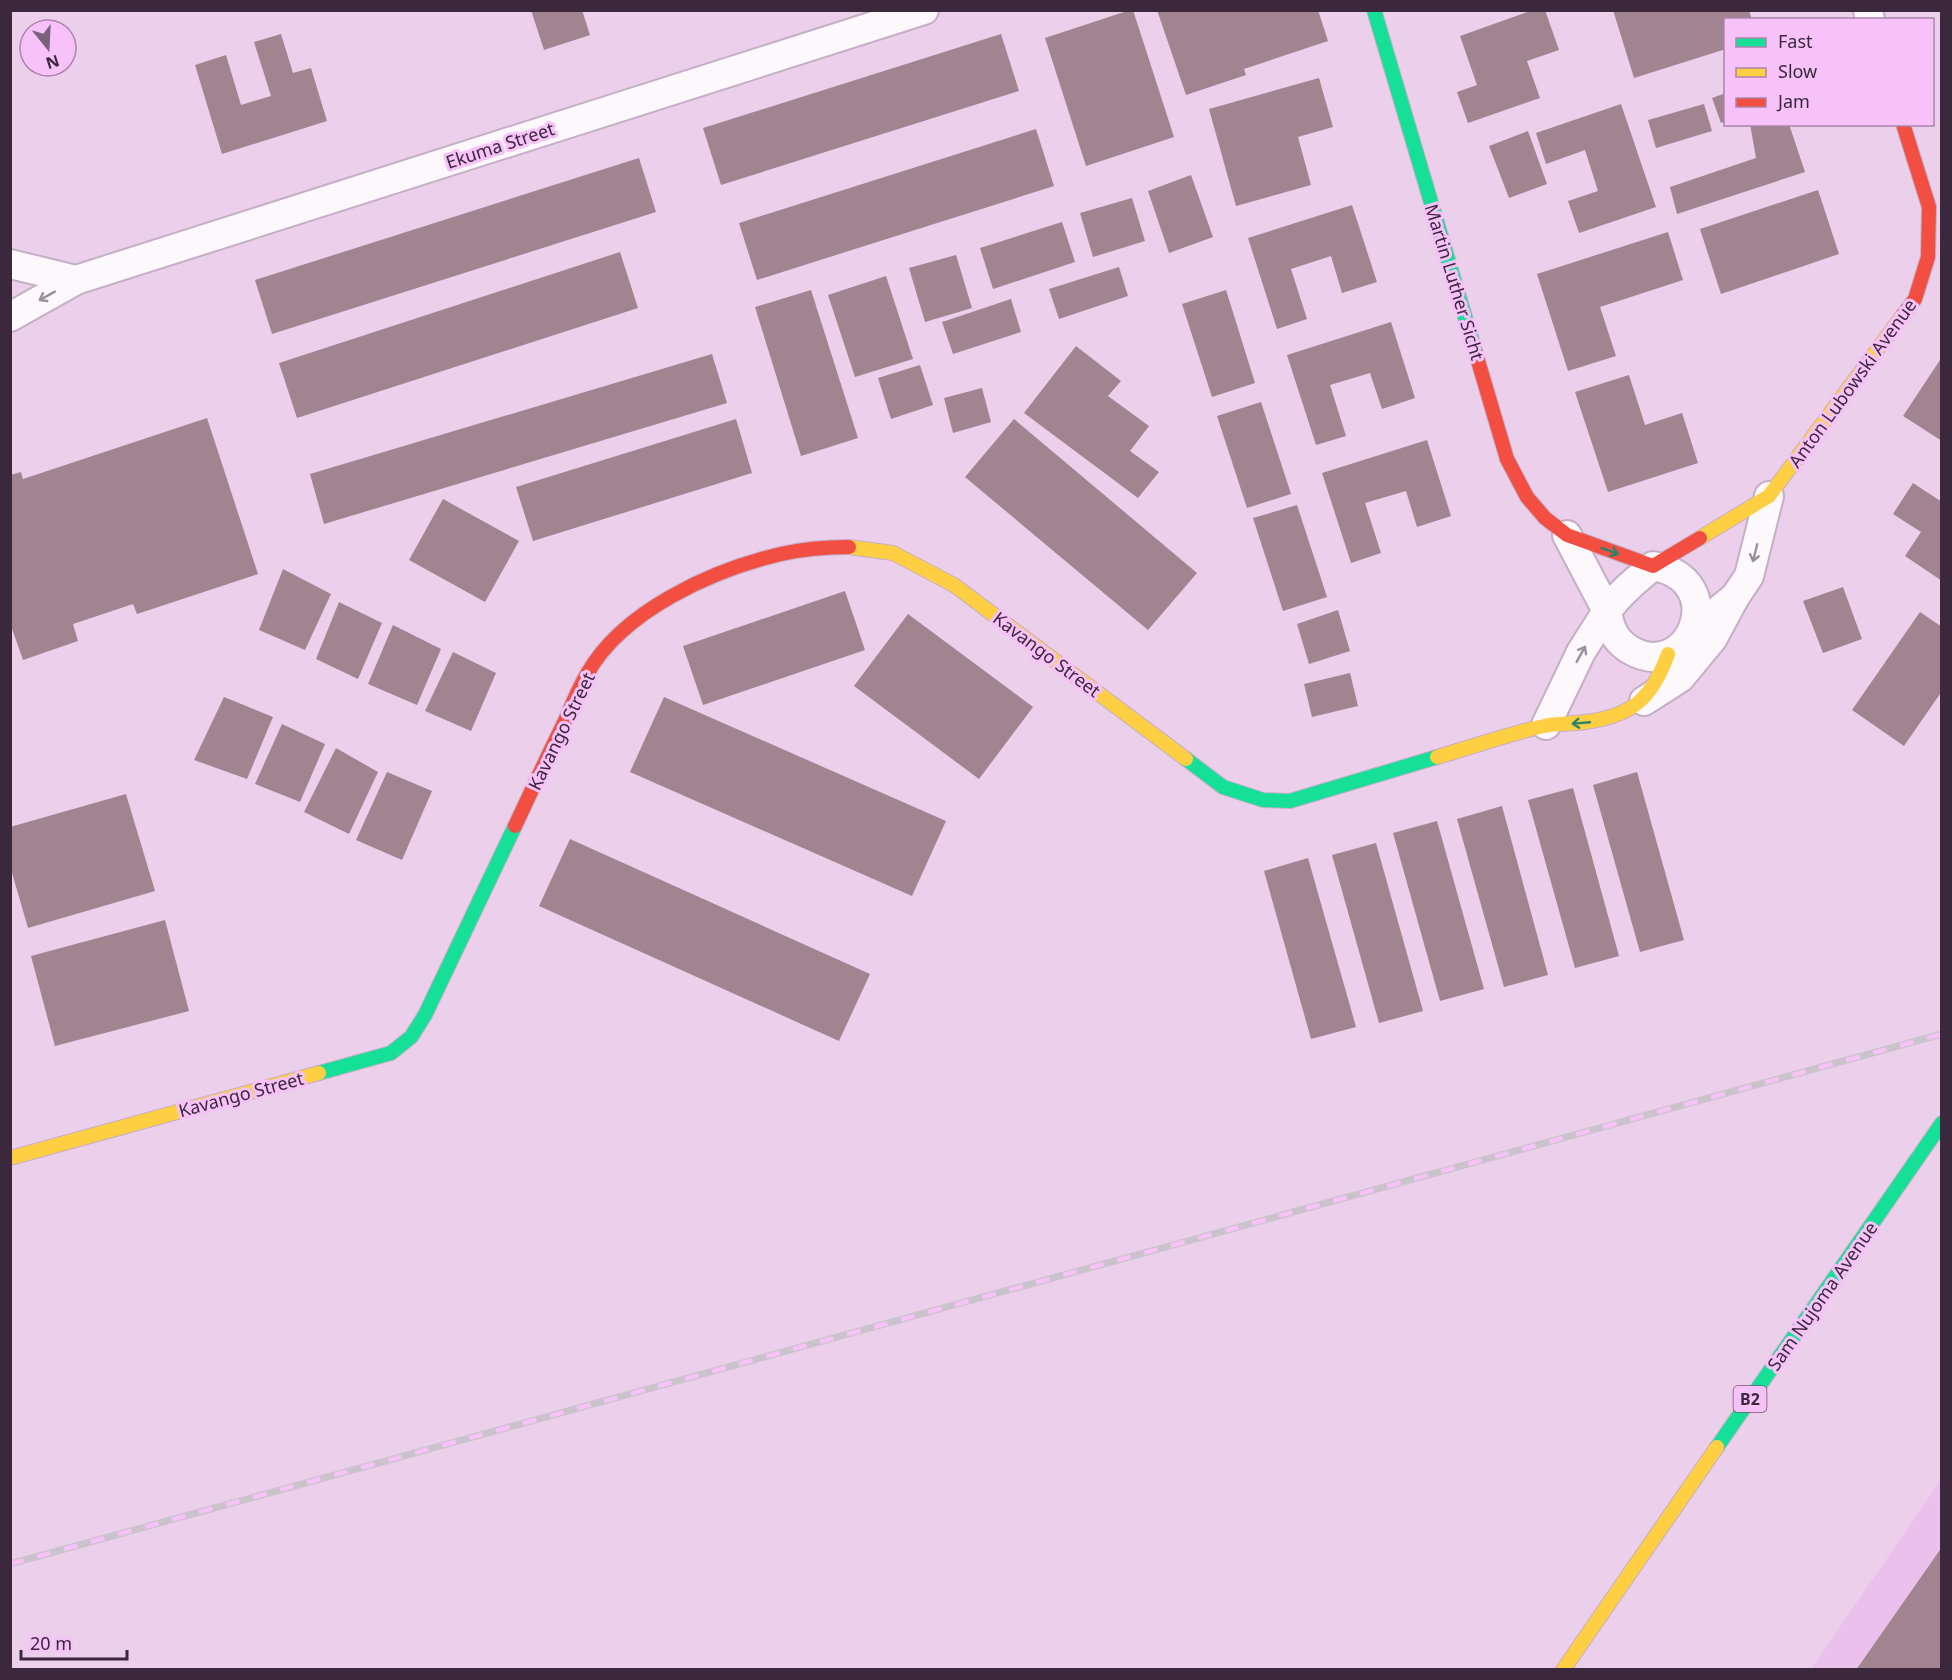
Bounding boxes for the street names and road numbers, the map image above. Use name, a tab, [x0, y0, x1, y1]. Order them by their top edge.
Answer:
street label: Ekuma Street	[443, 116, 558, 174]
street label: Martin Luther Sicht	[1420, 201, 1490, 363]
street label: Anton Lubowski Avenue	[1783, 294, 1921, 472]
street label: Kavango Street	[988, 606, 1106, 703]
street label: Kavango Street	[522, 668, 600, 794]
street label: Kavango Street	[176, 1066, 307, 1122]
street label: Sam Nujoma Avenue	[1762, 1217, 1882, 1375]
road number: B2	[1734, 1386, 1766, 1412]

